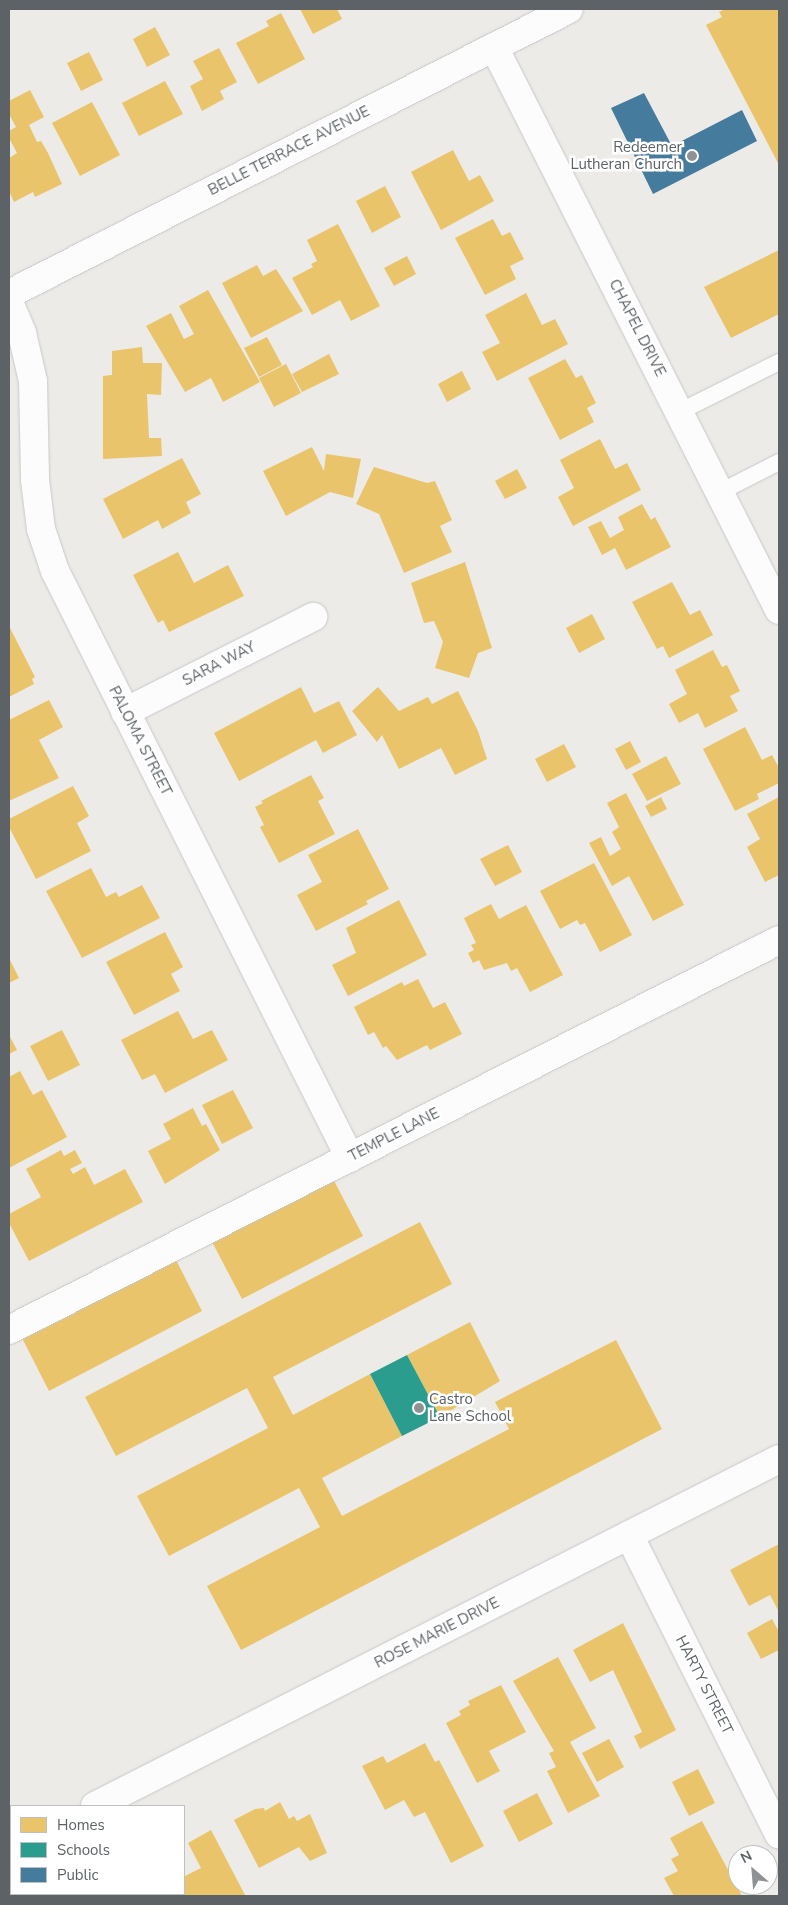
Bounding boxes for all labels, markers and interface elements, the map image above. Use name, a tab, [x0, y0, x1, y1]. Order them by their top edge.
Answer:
street label: BELLE TERRACE AVENUE	[205, 102, 373, 200]
place label: Redeemer Lutheran Church	[570, 138, 682, 173]
marker: Redeemer Lutheran Church	[686, 150, 698, 162]
street label: CHAPEL DRIVE	[605, 276, 669, 380]
street label: SARA WAY	[180, 638, 258, 690]
street label: PALOMA STREET	[105, 683, 175, 799]
street label: TEMPLE LANE	[346, 1104, 442, 1166]
place label: Castro Lane School	[429, 1390, 511, 1425]
marker: Castro Lane School	[413, 1402, 425, 1414]
street label: ROSE MARIE DRIVE	[372, 1594, 502, 1672]
street label: HARTY STREET	[671, 1633, 737, 1737]
legend	[10, 1805, 185, 1895]
text: Homes	[57, 1815, 105, 1835]
text: Schools	[57, 1840, 110, 1860]
north arrow	[728, 1845, 778, 1895]
text: N	[737, 1846, 755, 1868]
text: Public	[57, 1865, 98, 1885]

